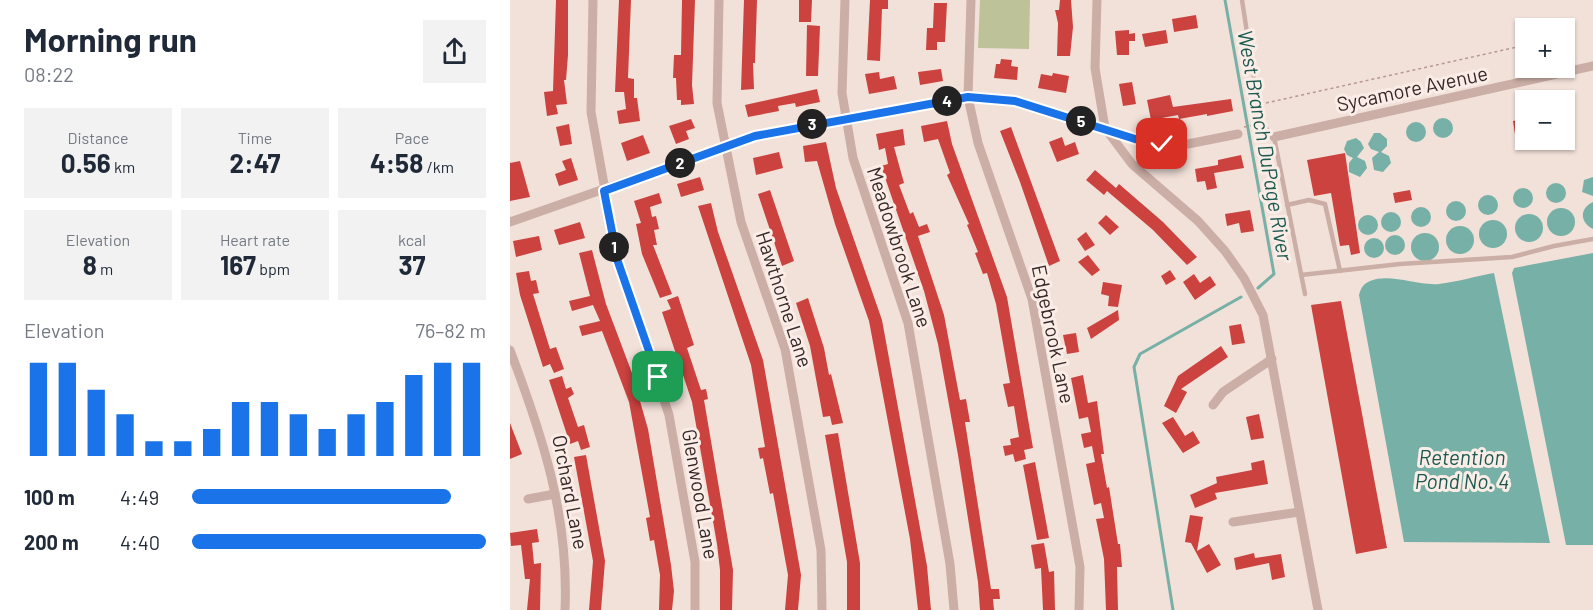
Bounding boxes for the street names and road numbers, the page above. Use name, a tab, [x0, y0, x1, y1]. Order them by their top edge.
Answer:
street label: Sycamore Avenue	[1334, 60, 1490, 116]
street label: Meadowbrook Lane	[863, 164, 937, 330]
street label: Hawthorne Lane	[752, 228, 818, 370]
street label: Edgebrook Lane	[1028, 262, 1080, 406]
street label: Glenwood Lane	[678, 427, 724, 561]
street label: Orchard Lane	[548, 433, 594, 551]

